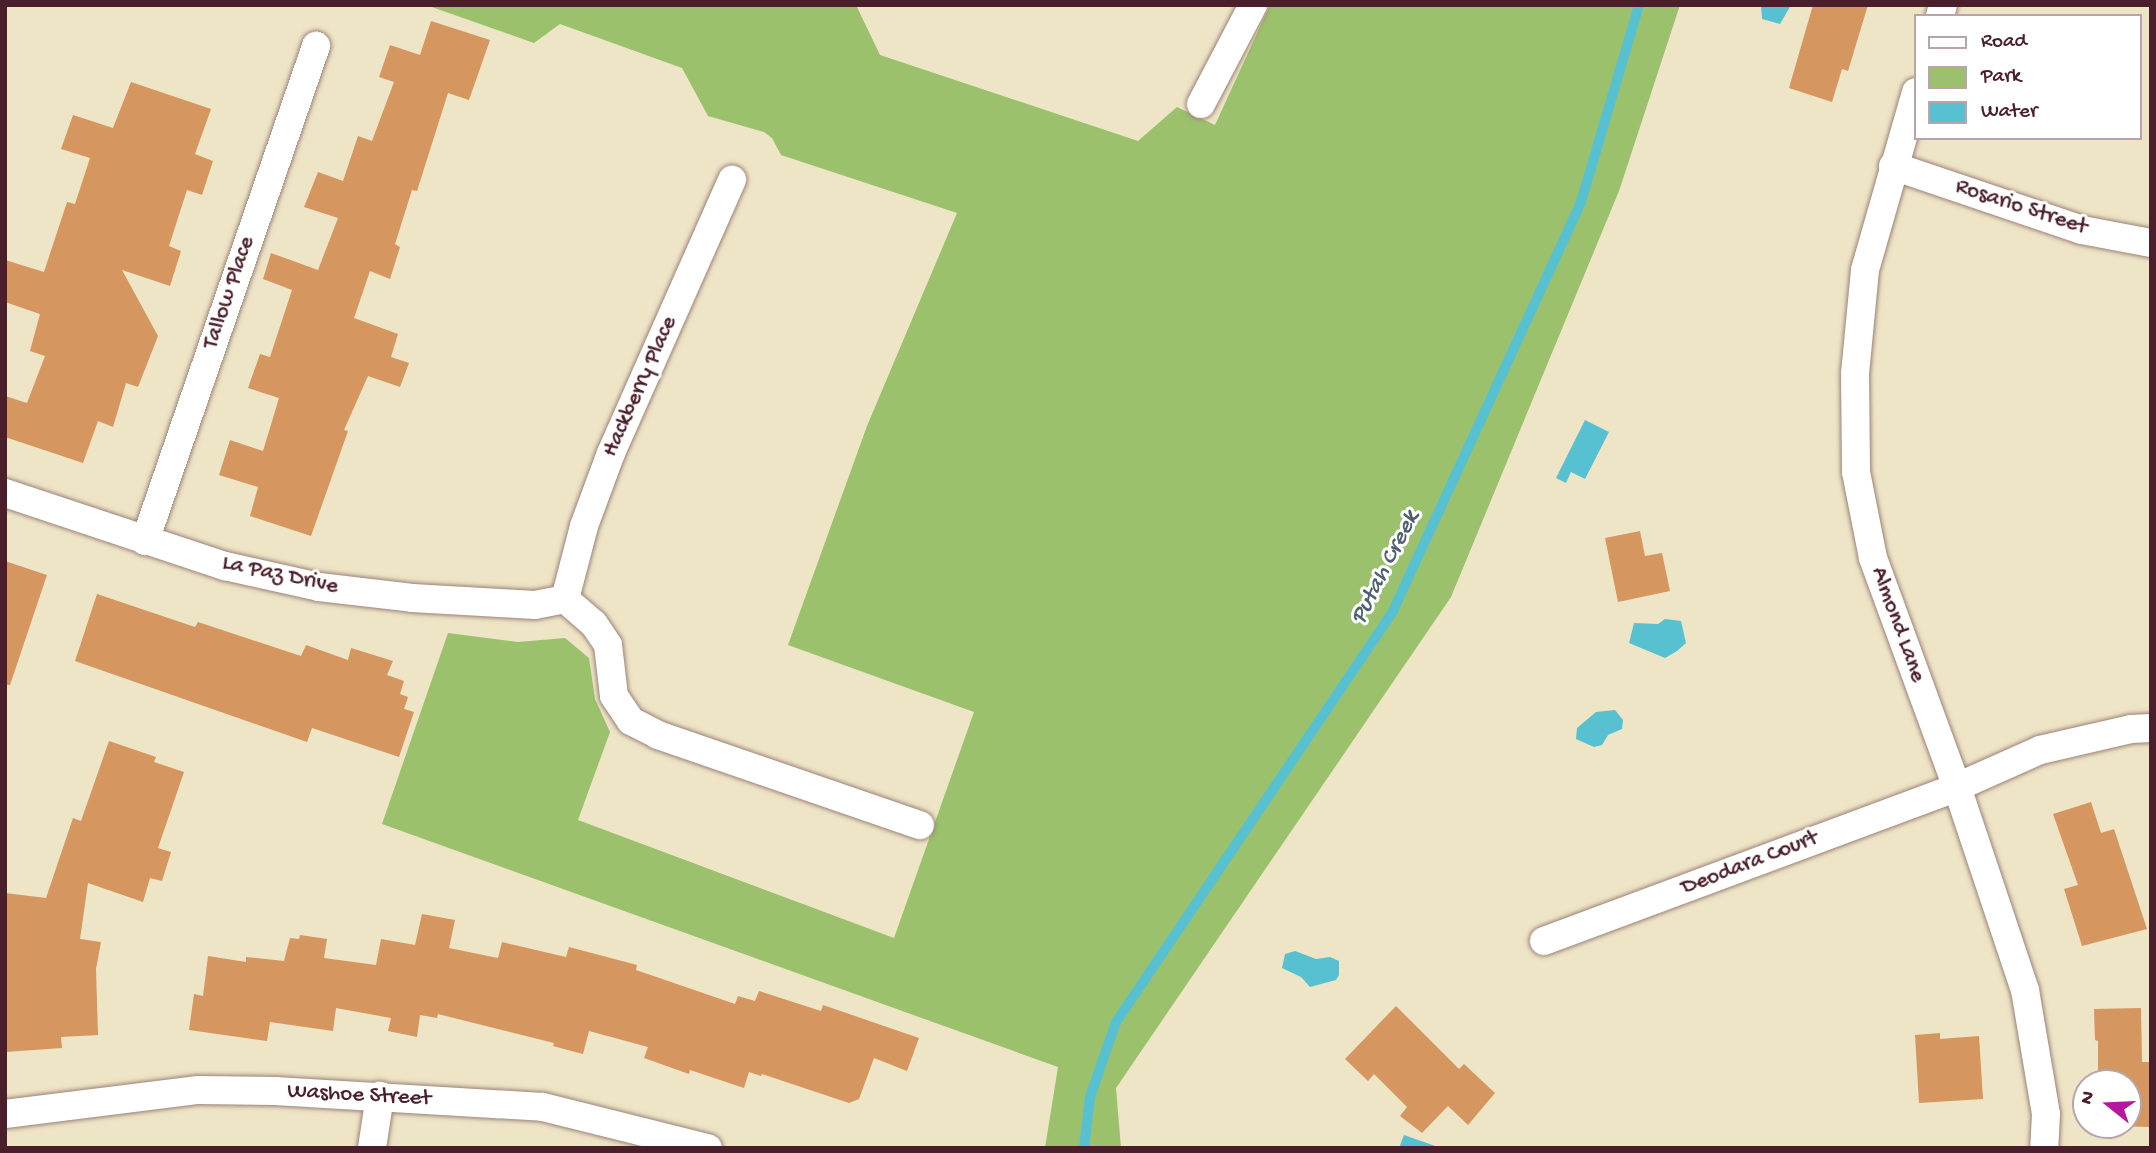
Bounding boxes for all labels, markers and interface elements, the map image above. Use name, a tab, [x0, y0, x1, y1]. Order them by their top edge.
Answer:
legend	[1914, 14, 2142, 140]
text: Road	[1981, 30, 2027, 55]
text: Park	[1981, 65, 2021, 90]
text: Water	[1981, 100, 2037, 125]
street label: Rosario Street	[1952, 174, 2090, 242]
street label: Tallow Place	[198, 233, 262, 353]
street label: Hackberry Place	[598, 312, 684, 462]
water label: Putah Creek	[1345, 507, 1427, 629]
street label: La Paz Drive	[220, 550, 340, 602]
street label: Almond Lane	[1863, 564, 1931, 686]
street label: Deodara Court	[1678, 825, 1822, 903]
north arrow	[2072, 1069, 2142, 1139]
street label: Washoe Street	[287, 1078, 431, 1114]
text: N	[2076, 1089, 2101, 1107]

